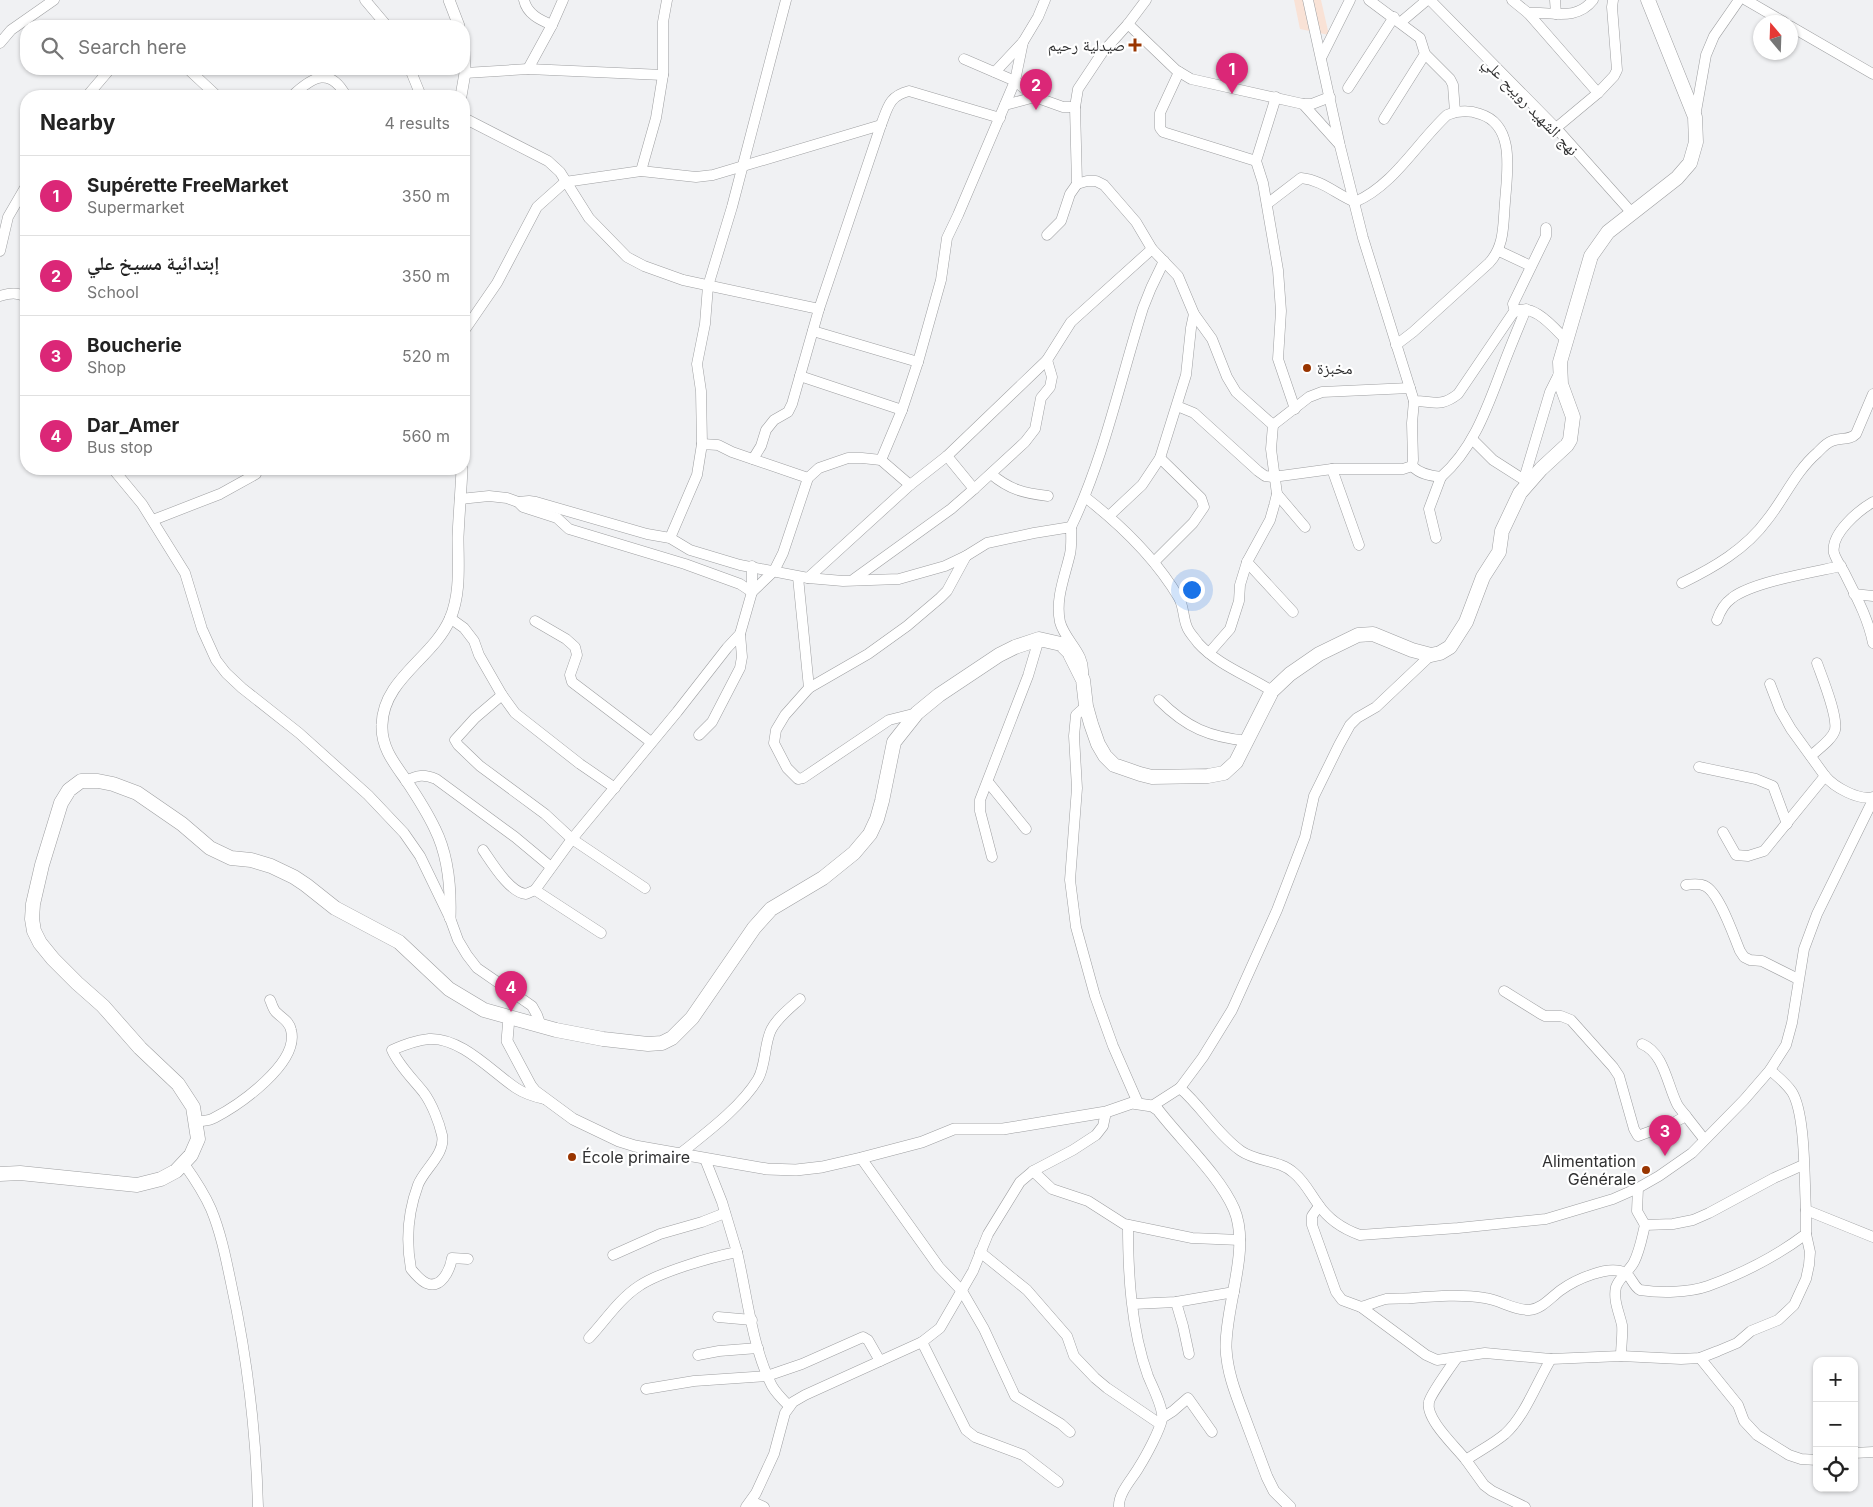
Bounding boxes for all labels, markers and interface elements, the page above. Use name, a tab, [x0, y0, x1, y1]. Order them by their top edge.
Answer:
north arrow	[1753, 15, 1798, 60]
search box	[20, 20, 470, 75]
icon: search	[38, 34, 66, 62]
place label: صيدلية رحيم	[1048, 35, 1125, 56]
text: Search here	[78, 36, 187, 59]
marker: صيدلية رحيم	[1129, 39, 1141, 51]
pin: 1	[1216, 53, 1248, 94]
street label: نهج الشهيد رويبح علي	[1477, 53, 1583, 162]
pin: 2	[1020, 69, 1052, 110]
text: Nearby	[40, 110, 115, 135]
text: 4 results	[385, 113, 450, 133]
text: Supérette FreeMarket	[87, 174, 288, 197]
text: 1	[53, 186, 59, 206]
text: 350 m	[402, 186, 450, 206]
text: Supermarket	[87, 197, 184, 217]
text: إبتدائية مسيخ علي	[87, 252, 219, 275]
text: 2	[51, 266, 61, 286]
text: 350 m	[402, 266, 450, 286]
text: School	[87, 282, 139, 302]
text: Boucherie	[87, 334, 182, 357]
text: 3	[51, 346, 61, 366]
text: 520 m	[402, 346, 450, 366]
text: Shop	[87, 357, 126, 377]
place label: مخبزة	[1317, 358, 1353, 378]
marker: مخبزة	[1301, 362, 1313, 374]
text: Dar_Amer	[87, 414, 179, 437]
text: 4	[51, 426, 61, 446]
text: 560 m	[402, 426, 450, 446]
text: Bus stop	[87, 437, 153, 457]
your location	[1179, 577, 1205, 603]
pin: 4	[495, 971, 527, 1012]
pin: 3	[1649, 1115, 1681, 1156]
place label: École primaire	[582, 1147, 690, 1167]
marker: École primaire	[566, 1151, 578, 1163]
place label: Alimentation Générale	[1542, 1151, 1636, 1189]
marker: Alimentation Générale	[1640, 1164, 1652, 1176]
map controls	[1813, 1357, 1858, 1492]
button: +	[1813, 1357, 1858, 1402]
button: −	[1813, 1402, 1858, 1447]
button: locate	[1813, 1447, 1858, 1492]

